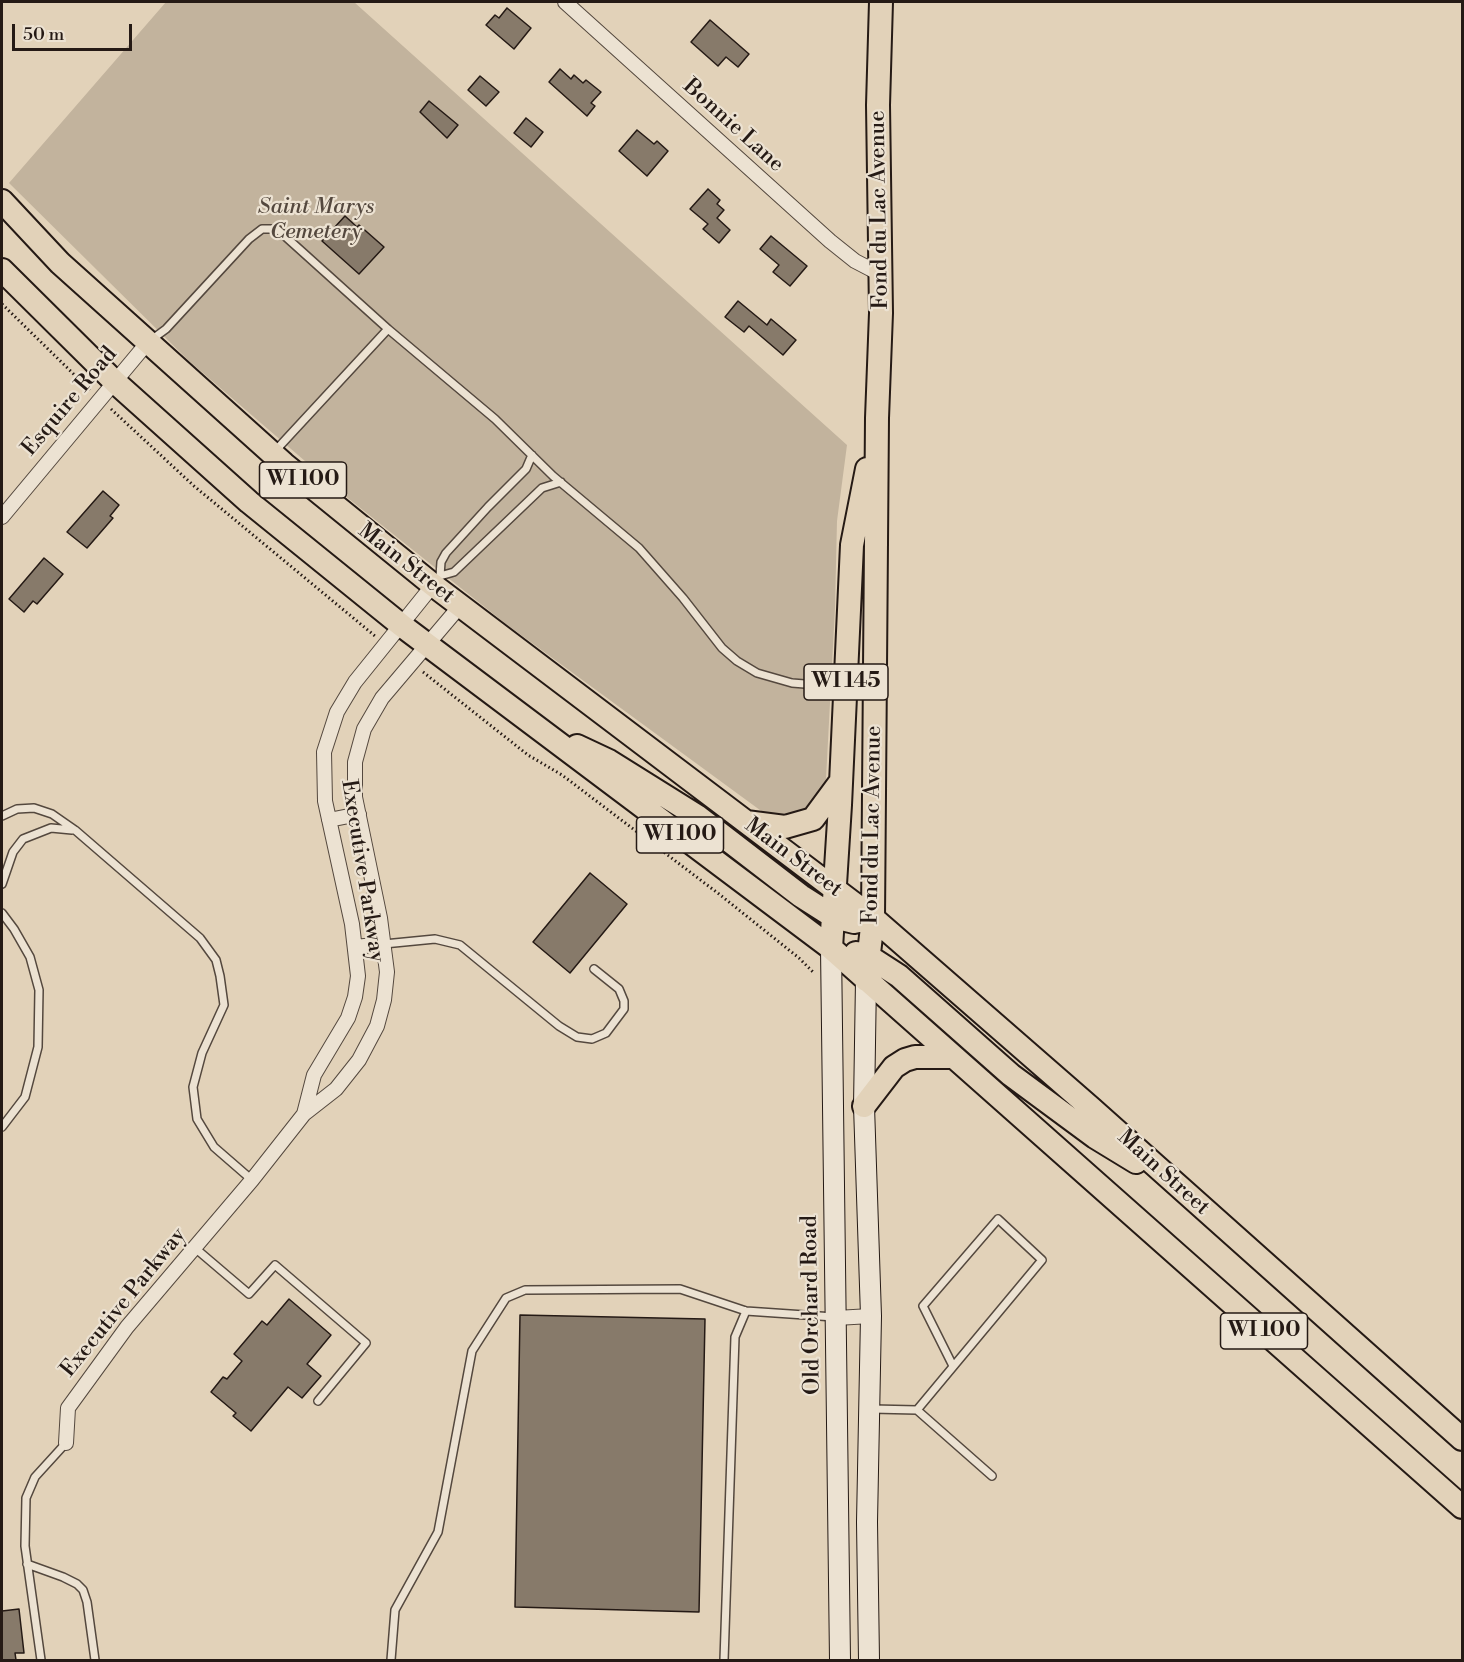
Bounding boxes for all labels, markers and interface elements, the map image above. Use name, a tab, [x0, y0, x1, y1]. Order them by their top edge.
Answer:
scale bar	[15, 12, 135, 50]
text: 50 m	[23, 23, 64, 46]
street label: Bonnie Lane	[677, 74, 789, 178]
street label: Fond du Lac Avenue	[865, 110, 895, 310]
park label: Saint Marys Cemetery	[258, 195, 374, 246]
street label: Esquire Road	[17, 342, 123, 462]
road number: WI 100	[260, 462, 346, 498]
street label: Main Street	[352, 518, 460, 610]
road number: WI 145	[804, 664, 888, 700]
street label: Fond du Lac Avenue	[858, 725, 888, 925]
street label: Executive Parkway	[335, 778, 389, 964]
street label: Main Street	[739, 813, 847, 903]
road number: WI 100	[636, 817, 724, 853]
street label: Main Street	[1111, 1125, 1215, 1221]
street label: Old Orchard Road	[797, 1215, 827, 1395]
street label: Executive Parkway	[56, 1223, 192, 1383]
road number: WI 100	[1220, 1313, 1308, 1349]

